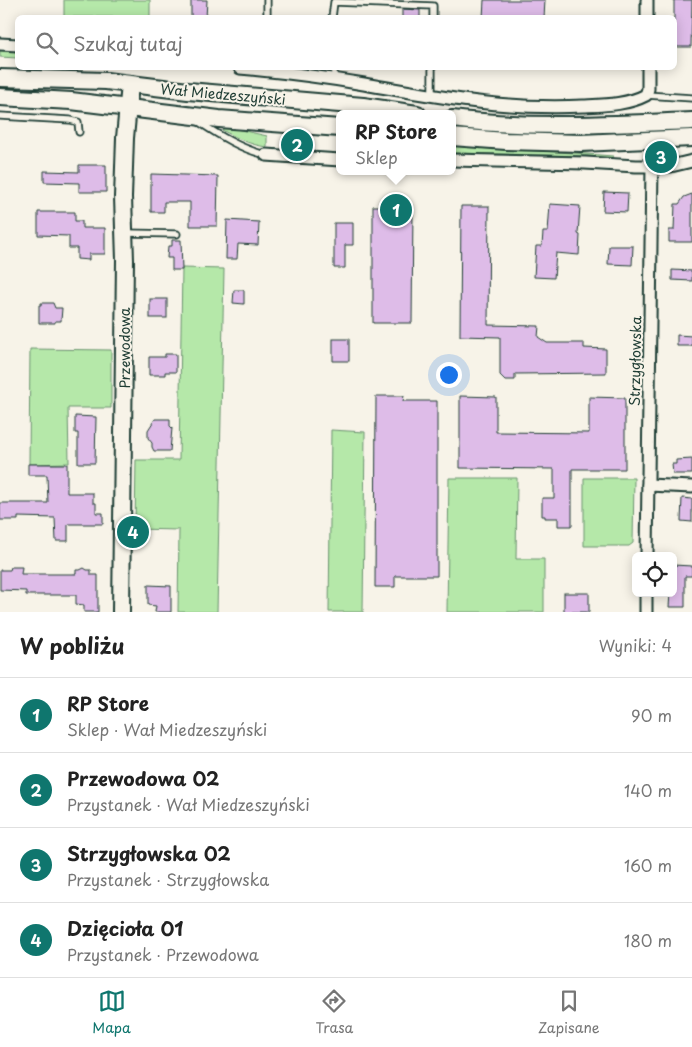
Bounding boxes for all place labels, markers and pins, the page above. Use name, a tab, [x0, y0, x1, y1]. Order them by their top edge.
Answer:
pin: 2	[281, 126, 313, 164]
pin: 3	[645, 138, 677, 176]
pin: 1	[380, 191, 412, 229]
pin: 4	[117, 513, 149, 551]

